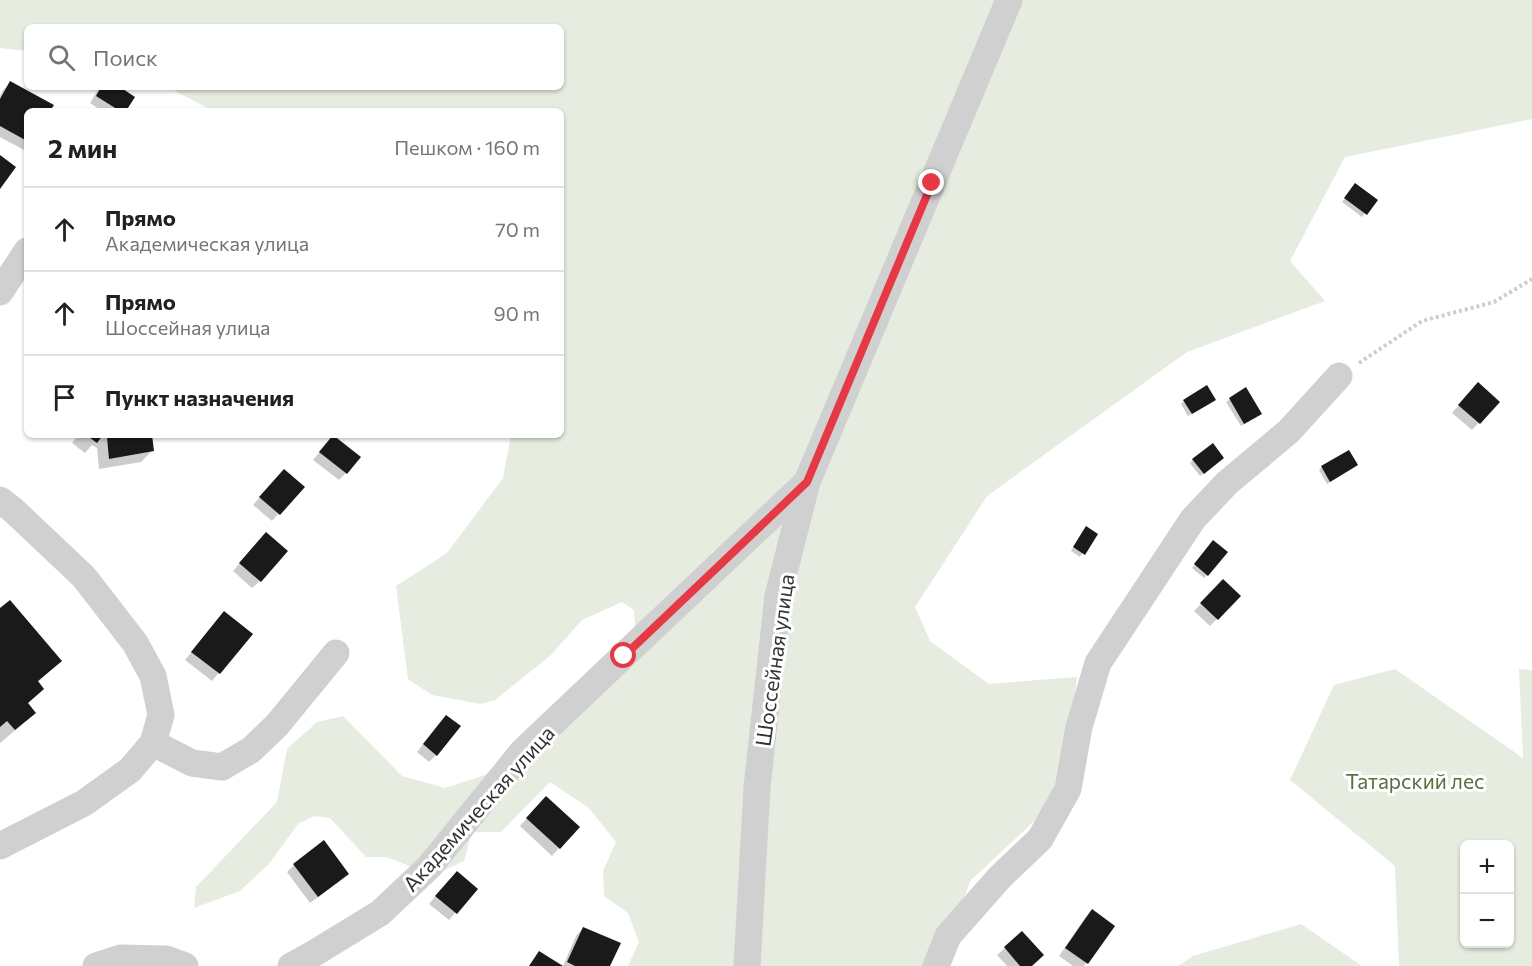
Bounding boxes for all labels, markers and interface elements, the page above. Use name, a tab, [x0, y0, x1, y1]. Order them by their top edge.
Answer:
search box	[24, 24, 564, 90]
icon: search	[45, 41, 78, 74]
text: Поиск	[93, 44, 158, 71]
text: 2 мин	[48, 132, 117, 163]
text: Пешком · 160 m	[394, 135, 540, 159]
route end	[918, 169, 944, 195]
text: Прямо	[105, 204, 176, 231]
icon: ahead	[48, 213, 81, 246]
text: 70 m	[495, 217, 540, 241]
text: Академическая улица	[105, 231, 309, 255]
text: Прямо	[105, 288, 176, 315]
icon: ahead	[48, 297, 81, 330]
text: 90 m	[494, 301, 540, 325]
text: Шоссейная улица	[105, 315, 270, 339]
icon: arrive	[48, 381, 81, 414]
text: Пункт назначения	[105, 384, 294, 411]
street label: Шоссейная улица	[750, 572, 798, 748]
route start	[610, 642, 636, 668]
street label: Академическая улица	[397, 720, 559, 896]
park label: Татарский лес	[1346, 768, 1484, 793]
map controls	[1460, 840, 1514, 948]
button: +	[1460, 840, 1514, 894]
button: −	[1460, 894, 1514, 948]

